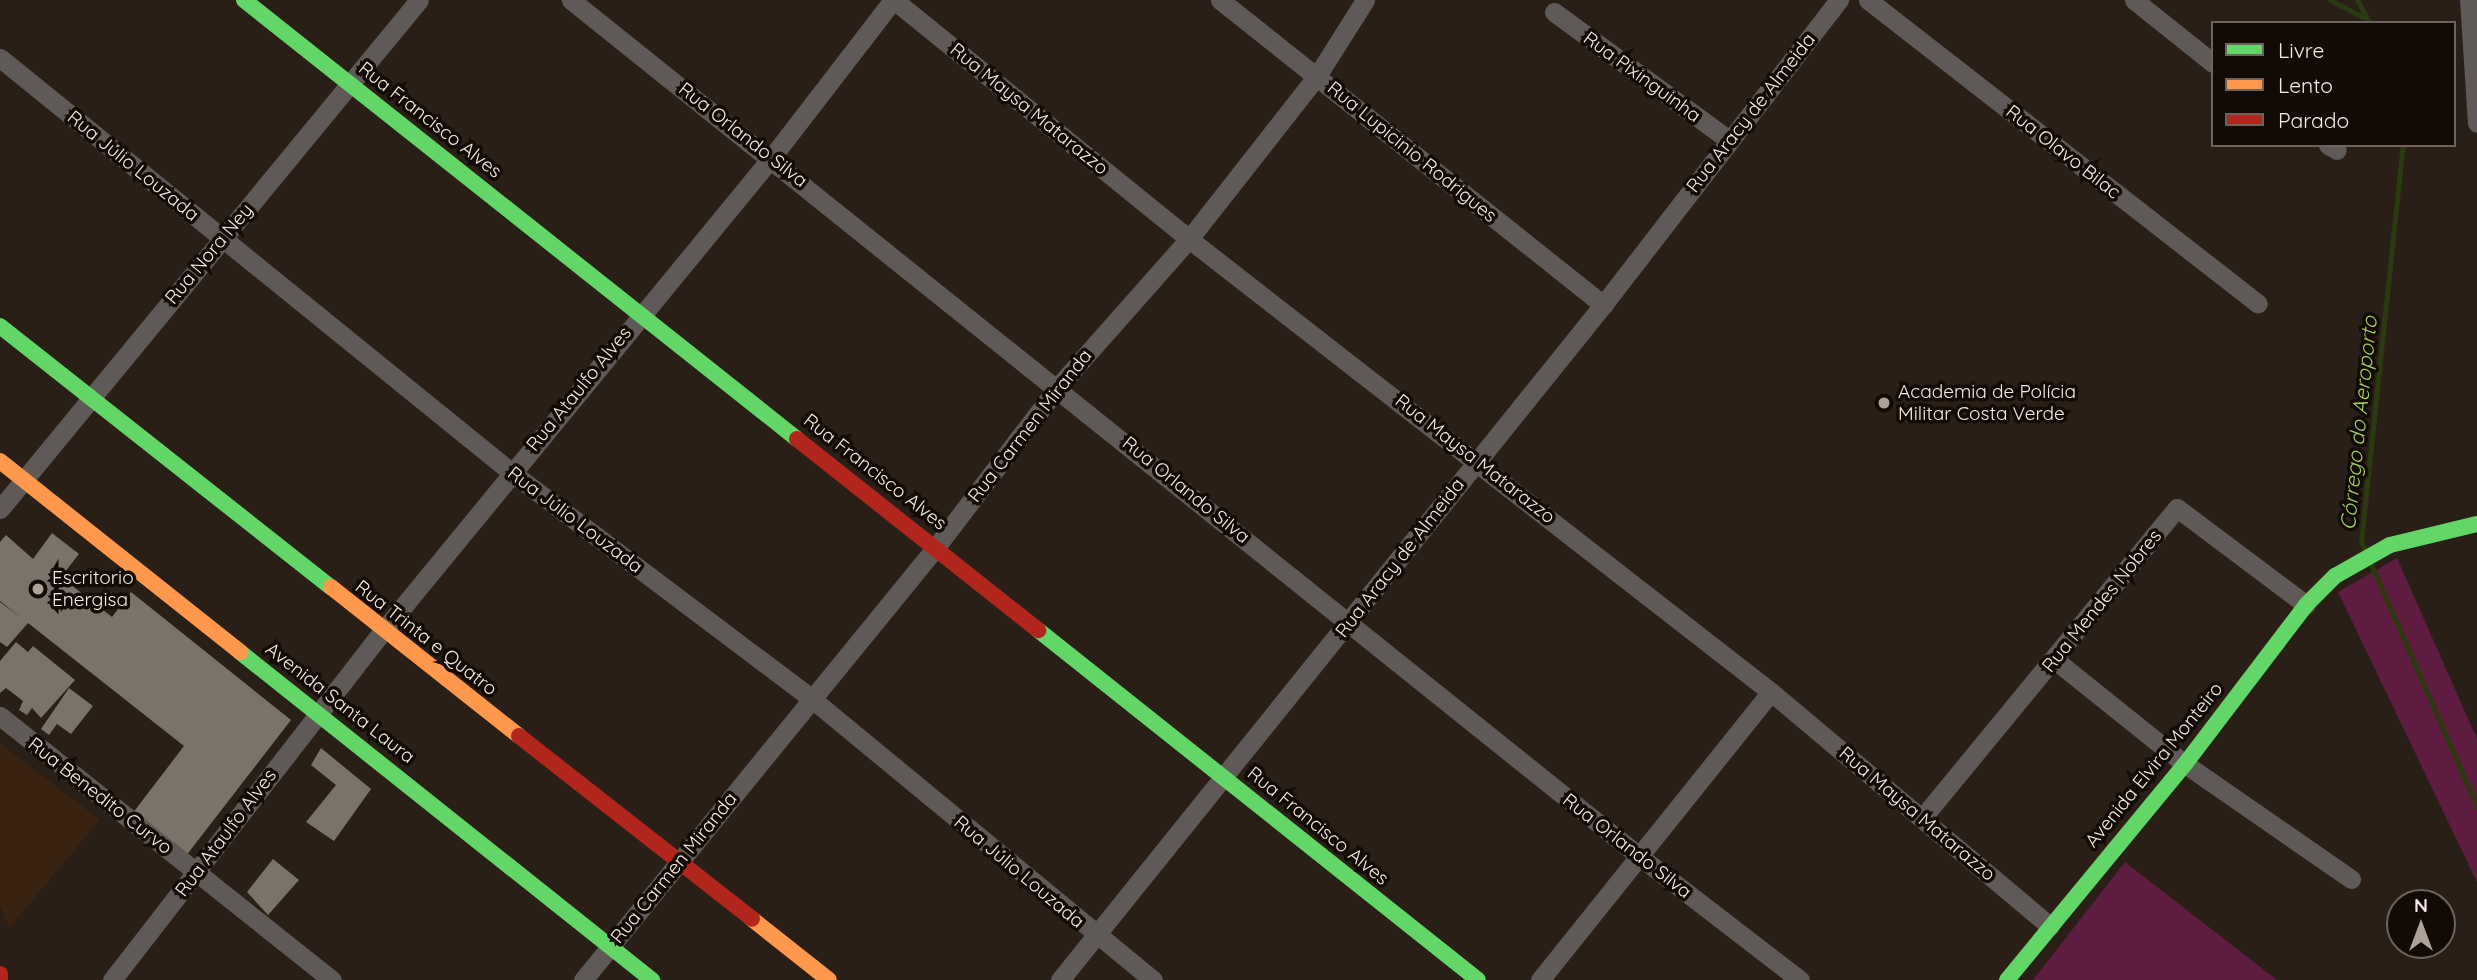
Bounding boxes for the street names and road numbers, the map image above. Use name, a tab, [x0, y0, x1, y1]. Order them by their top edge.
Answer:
street label: Rua Pixinguinha	[1579, 27, 1705, 127]
street label: Rua Aracy de Almeida	[1682, 29, 1820, 197]
street label: Rua Maysa Matarazzo	[945, 38, 1113, 180]
street label: Rua Francisco Alves	[354, 57, 506, 183]
street label: Rua Lupicinio Rodrigues	[1323, 77, 1501, 227]
street label: Rua Orlando Silva	[674, 78, 812, 192]
street label: Rua Olavo Bilac	[2001, 100, 2125, 204]
street label: Rua Júlio Louzada	[63, 106, 203, 226]
street label: Rua Nora Ney	[160, 199, 258, 309]
street label: Rua Ataulfo Alves	[522, 322, 636, 456]
street label: Rua Carmen Miranda	[963, 345, 1097, 507]
street label: Rua Maysa Matarazzo	[1390, 389, 1560, 529]
street label: Rua Francisco Alves	[799, 409, 951, 535]
street label: Rua Orlando Silva	[1118, 432, 1254, 548]
street label: Rua Júlio Louzada	[503, 462, 647, 578]
street label: Rua Aracy de Almeida	[1331, 474, 1469, 642]
street label: Rua Mendes Nobres	[2037, 525, 2167, 677]
street label: Rua Trinta e Quatro	[351, 576, 501, 700]
street label: Avenida Santa Laura	[261, 638, 419, 768]
street label: Avenida Elvira Monteiro	[2080, 678, 2228, 852]
street label: Rua Benedito Curvo	[23, 733, 177, 859]
street label: Rua Maysa Matarazzo	[1834, 742, 2000, 886]
street label: Rua Francisco Alves	[1243, 762, 1393, 890]
street label: Rua Ataulfo Alves	[171, 765, 281, 901]
street label: Rua Carmen Miranda	[606, 788, 742, 948]
street label: Rua Orlando Silva	[1558, 789, 1696, 903]
street label: Rua Júlio Louzada	[949, 811, 1089, 933]

